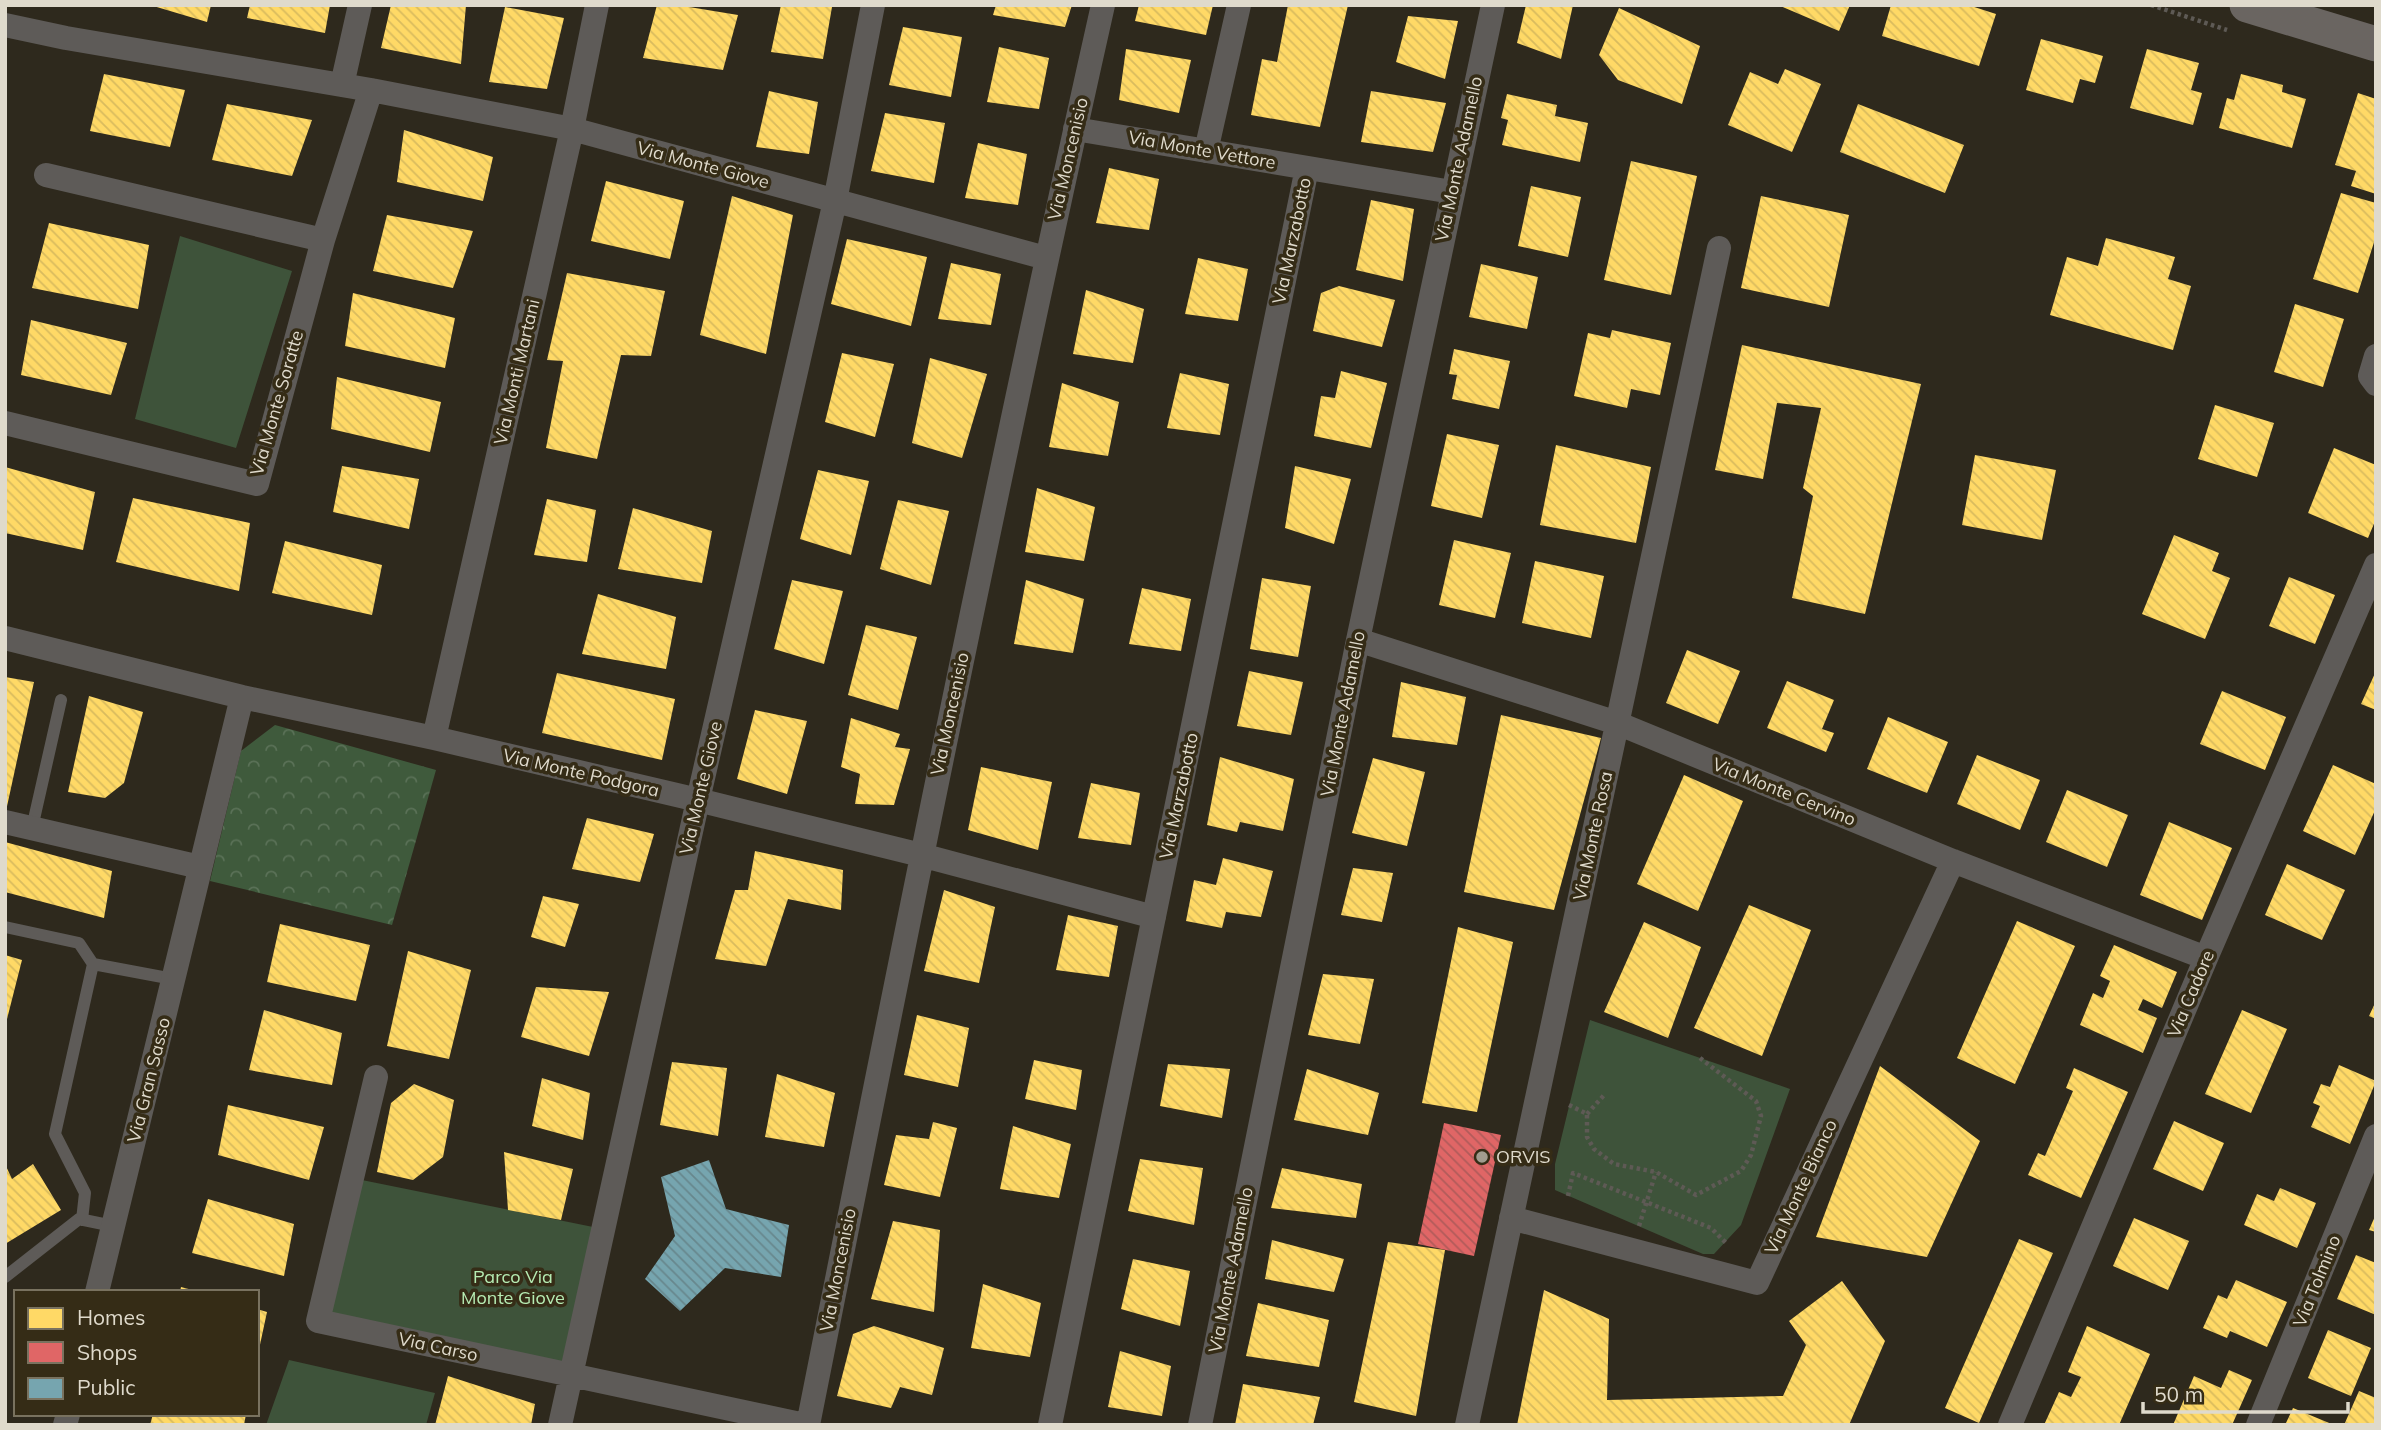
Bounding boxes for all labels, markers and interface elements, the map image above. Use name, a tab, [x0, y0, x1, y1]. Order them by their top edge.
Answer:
street label: Via Monte Adamello	[1430, 74, 1487, 244]
street label: Via Moncenisio	[1042, 95, 1093, 223]
street label: Via Monte Vettore	[1127, 125, 1278, 174]
street label: Via Monte Giove	[634, 136, 772, 193]
street label: Via Marzabotto	[1267, 176, 1316, 306]
street label: Via Monti Martani	[489, 297, 544, 447]
street label: Via Monte Soratte	[245, 328, 308, 478]
street label: Via Monte Adamello	[1315, 629, 1370, 799]
street label: Via Moncenisio	[925, 650, 974, 778]
street label: Via Monte Giove	[674, 719, 727, 857]
street label: Via Marzabotto	[1154, 731, 1203, 861]
street label: Via Monte Podgora	[501, 743, 662, 802]
street label: Via Monte Cervino	[1709, 752, 1859, 831]
street label: Via Monte Rosa	[1568, 769, 1617, 903]
street label: Via Cadore	[2162, 947, 2219, 1041]
street label: Via Gran Sasso	[122, 1015, 175, 1145]
street label: Via Monte Bianco	[1759, 1116, 1842, 1258]
place label: ORVIS	[1496, 1145, 1551, 1168]
marker: ORVIS	[1474, 1149, 1490, 1165]
street label: Via Monte Adamello	[1203, 1185, 1258, 1355]
street label: Via Moncenisio	[814, 1206, 861, 1334]
street label: Via Tolmino	[2288, 1231, 2345, 1330]
park label: Parco Via Monte Giove	[461, 1265, 565, 1309]
legend	[14, 1290, 259, 1416]
text: Homes	[77, 1304, 145, 1330]
street label: Via Carso	[396, 1327, 480, 1366]
text: Shops	[77, 1339, 137, 1365]
scale bar	[2143, 1370, 2348, 1414]
text: Public	[77, 1374, 136, 1400]
text: 50 m	[2154, 1381, 2203, 1407]

